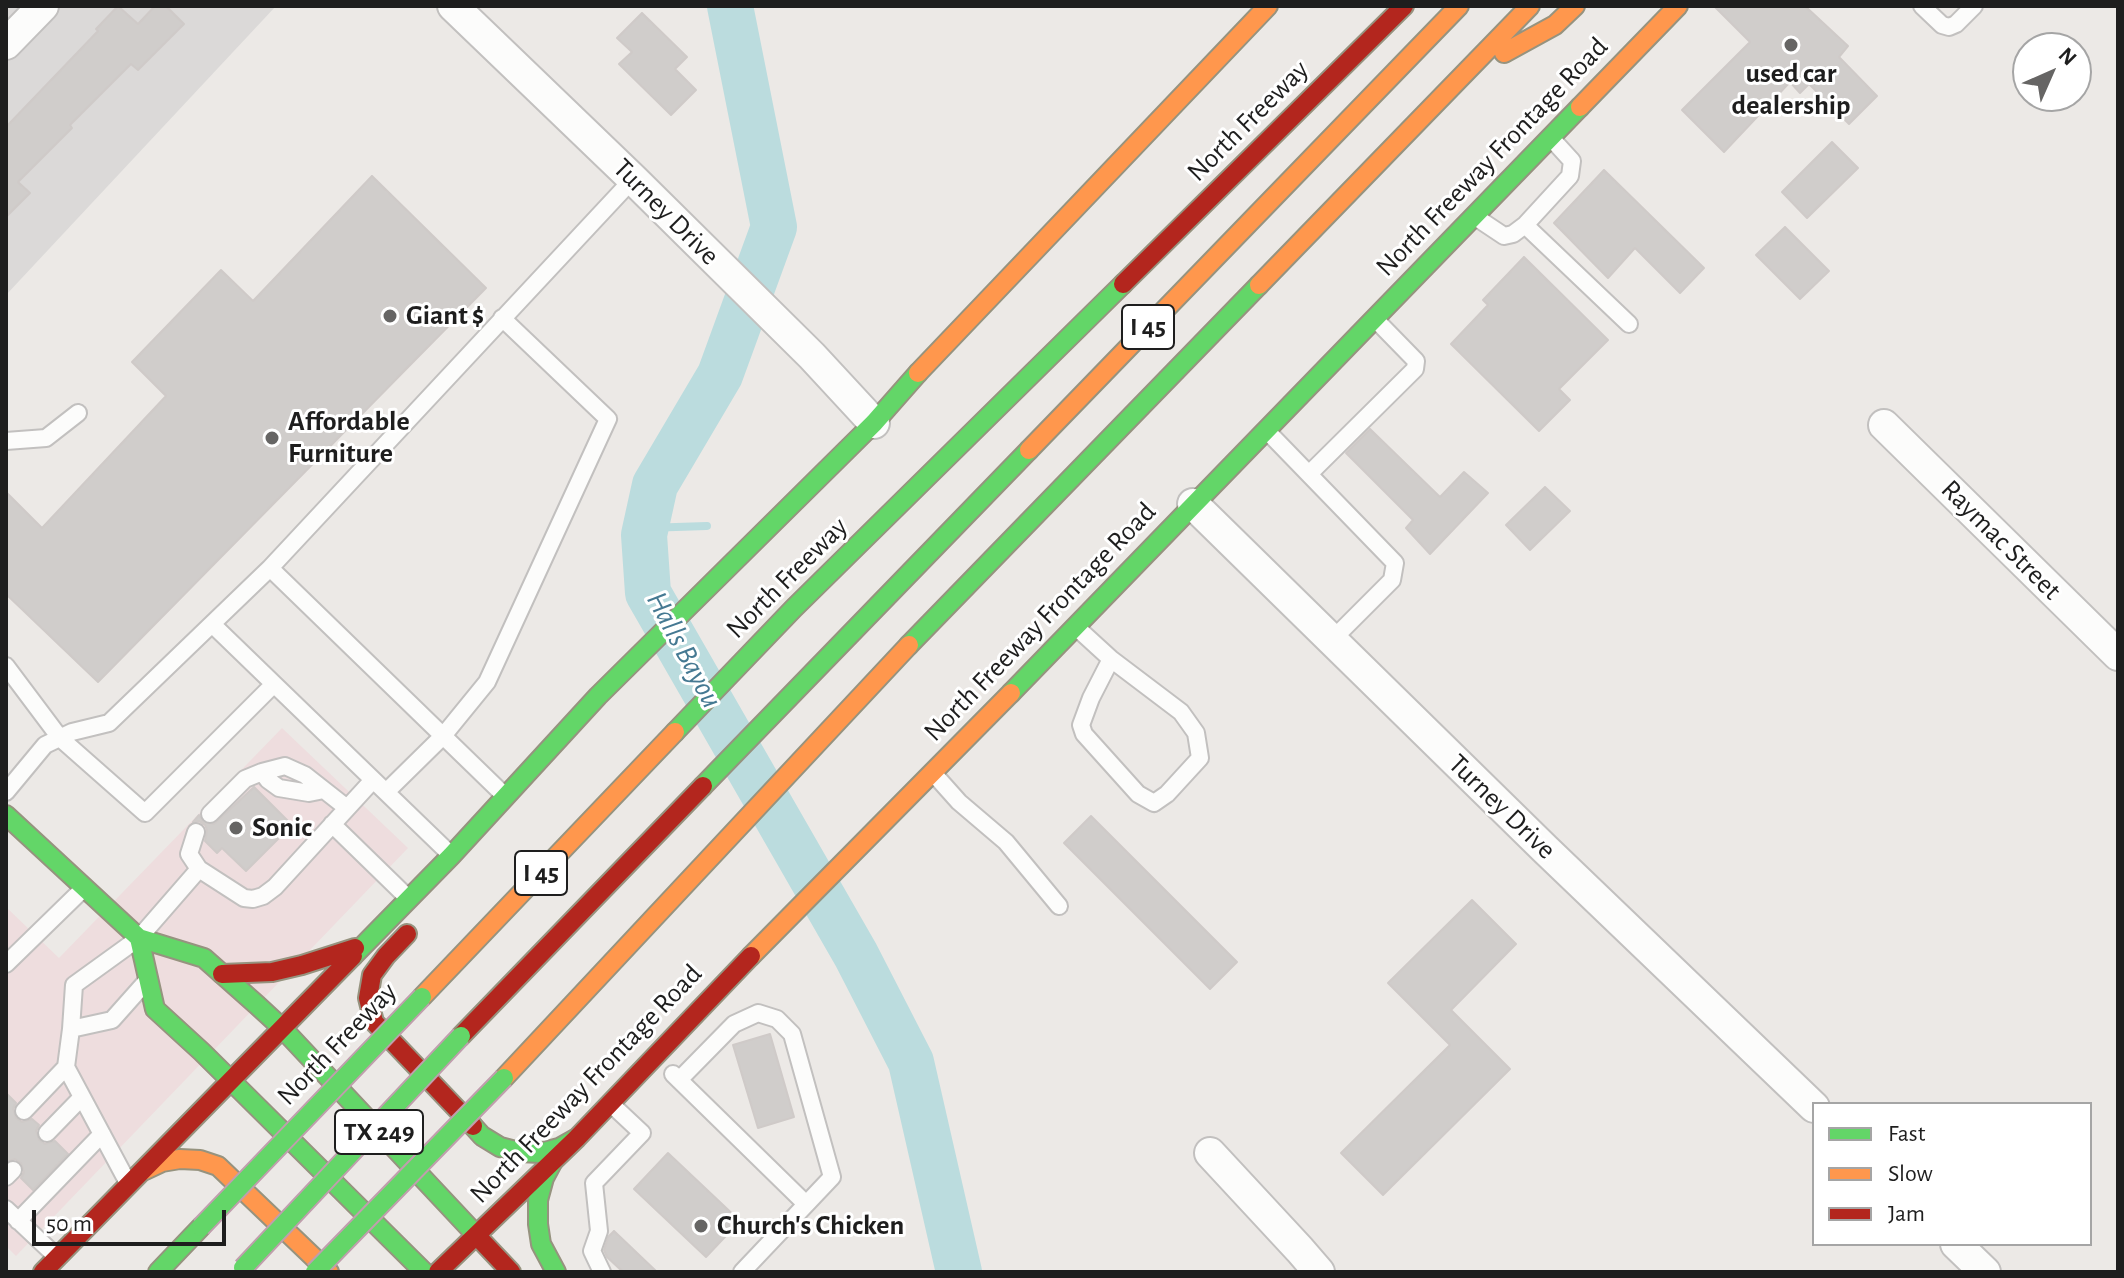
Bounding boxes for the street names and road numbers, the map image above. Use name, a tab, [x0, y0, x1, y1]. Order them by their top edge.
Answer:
street label: North Freeway Frontage Road	[1369, 30, 1615, 284]
street label: North Freeway	[1180, 53, 1316, 189]
street label: Turney Drive	[606, 152, 726, 272]
road number: I 45	[1122, 305, 1174, 349]
street label: Raymac Street	[1934, 473, 2068, 607]
street label: North Freeway Frontage Road	[917, 495, 1163, 749]
street label: North Freeway	[719, 510, 855, 646]
street label: Turney Drive	[1441, 747, 1563, 867]
road number: I 45	[515, 851, 567, 895]
street label: North Freeway Frontage Road	[463, 957, 709, 1211]
street label: North Freeway	[270, 975, 404, 1113]
road number: TX 249	[335, 1110, 423, 1154]

